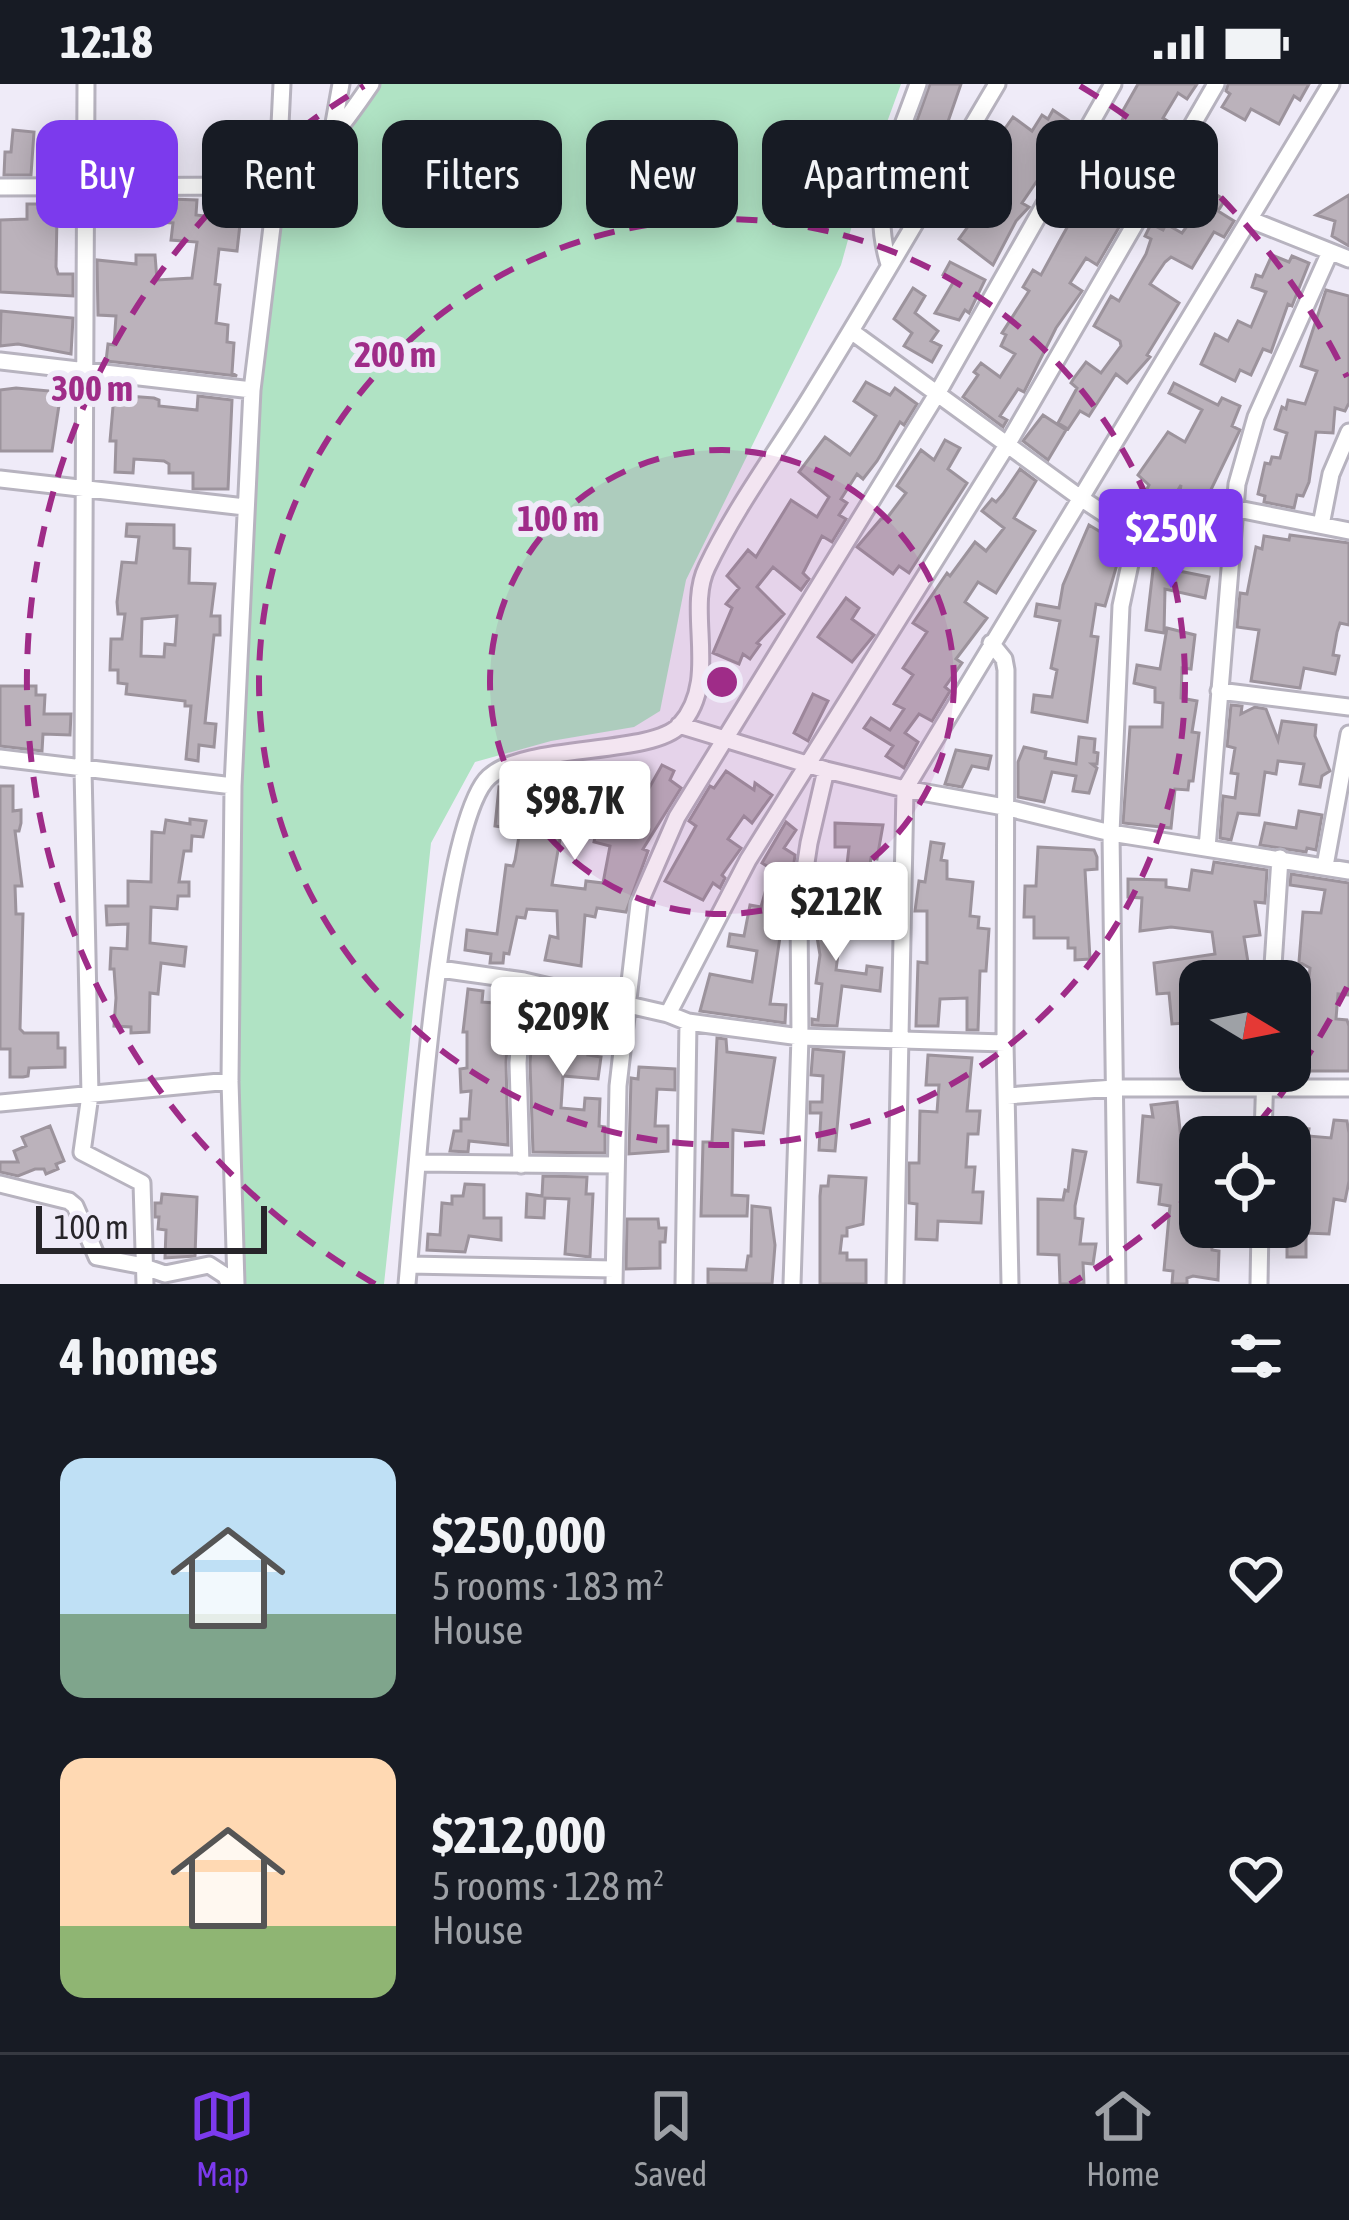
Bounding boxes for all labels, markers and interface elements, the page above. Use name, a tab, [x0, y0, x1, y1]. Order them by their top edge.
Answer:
text: 12:18	[60, 16, 153, 68]
chip: Buy	[36, 120, 178, 228]
chip: Rent	[202, 120, 358, 228]
chip: Filters	[382, 120, 562, 228]
chip: New	[586, 120, 738, 228]
chip: Apartment	[762, 120, 1012, 228]
chip: House	[1036, 120, 1218, 228]
text: 200 m	[354, 333, 436, 375]
text: 300 m	[51, 367, 133, 409]
pin: $250K	[1087, 489, 1255, 591]
text: 100 m	[517, 497, 599, 539]
text: $250K	[1126, 506, 1216, 550]
centre of rings	[701, 661, 743, 703]
pin: $98.7K	[477, 761, 673, 863]
text: $98.7K	[526, 778, 624, 822]
pin: $212K	[752, 862, 920, 964]
text: $212K	[791, 879, 881, 923]
north arrow	[1179, 960, 1311, 1092]
map controls	[1179, 960, 1311, 1248]
pin: $209K	[479, 977, 647, 1079]
text: $209K	[518, 994, 608, 1038]
button: locate	[1179, 1116, 1311, 1248]
scale bar	[36, 1200, 267, 1253]
text: 100 m	[54, 1208, 129, 1246]
icon: filters	[1223, 1323, 1289, 1389]
text: 4 homes	[60, 1327, 218, 1386]
text: $250,000	[432, 1505, 606, 1564]
icon: home	[156, 1506, 300, 1650]
icon: heart	[1223, 1545, 1289, 1611]
text: 5 rooms · 183 m²	[432, 1564, 664, 1608]
text: House	[432, 1608, 523, 1652]
text: $212,000	[432, 1805, 606, 1864]
icon: home	[156, 1806, 300, 1950]
icon: heart	[1223, 1845, 1289, 1911]
text: 5 rooms · 128 m²	[432, 1864, 664, 1908]
text: House	[432, 1908, 523, 1952]
tab: Map	[189, 2083, 255, 2193]
tab: Saved	[634, 2083, 707, 2193]
tab: Home	[1086, 2083, 1160, 2193]

